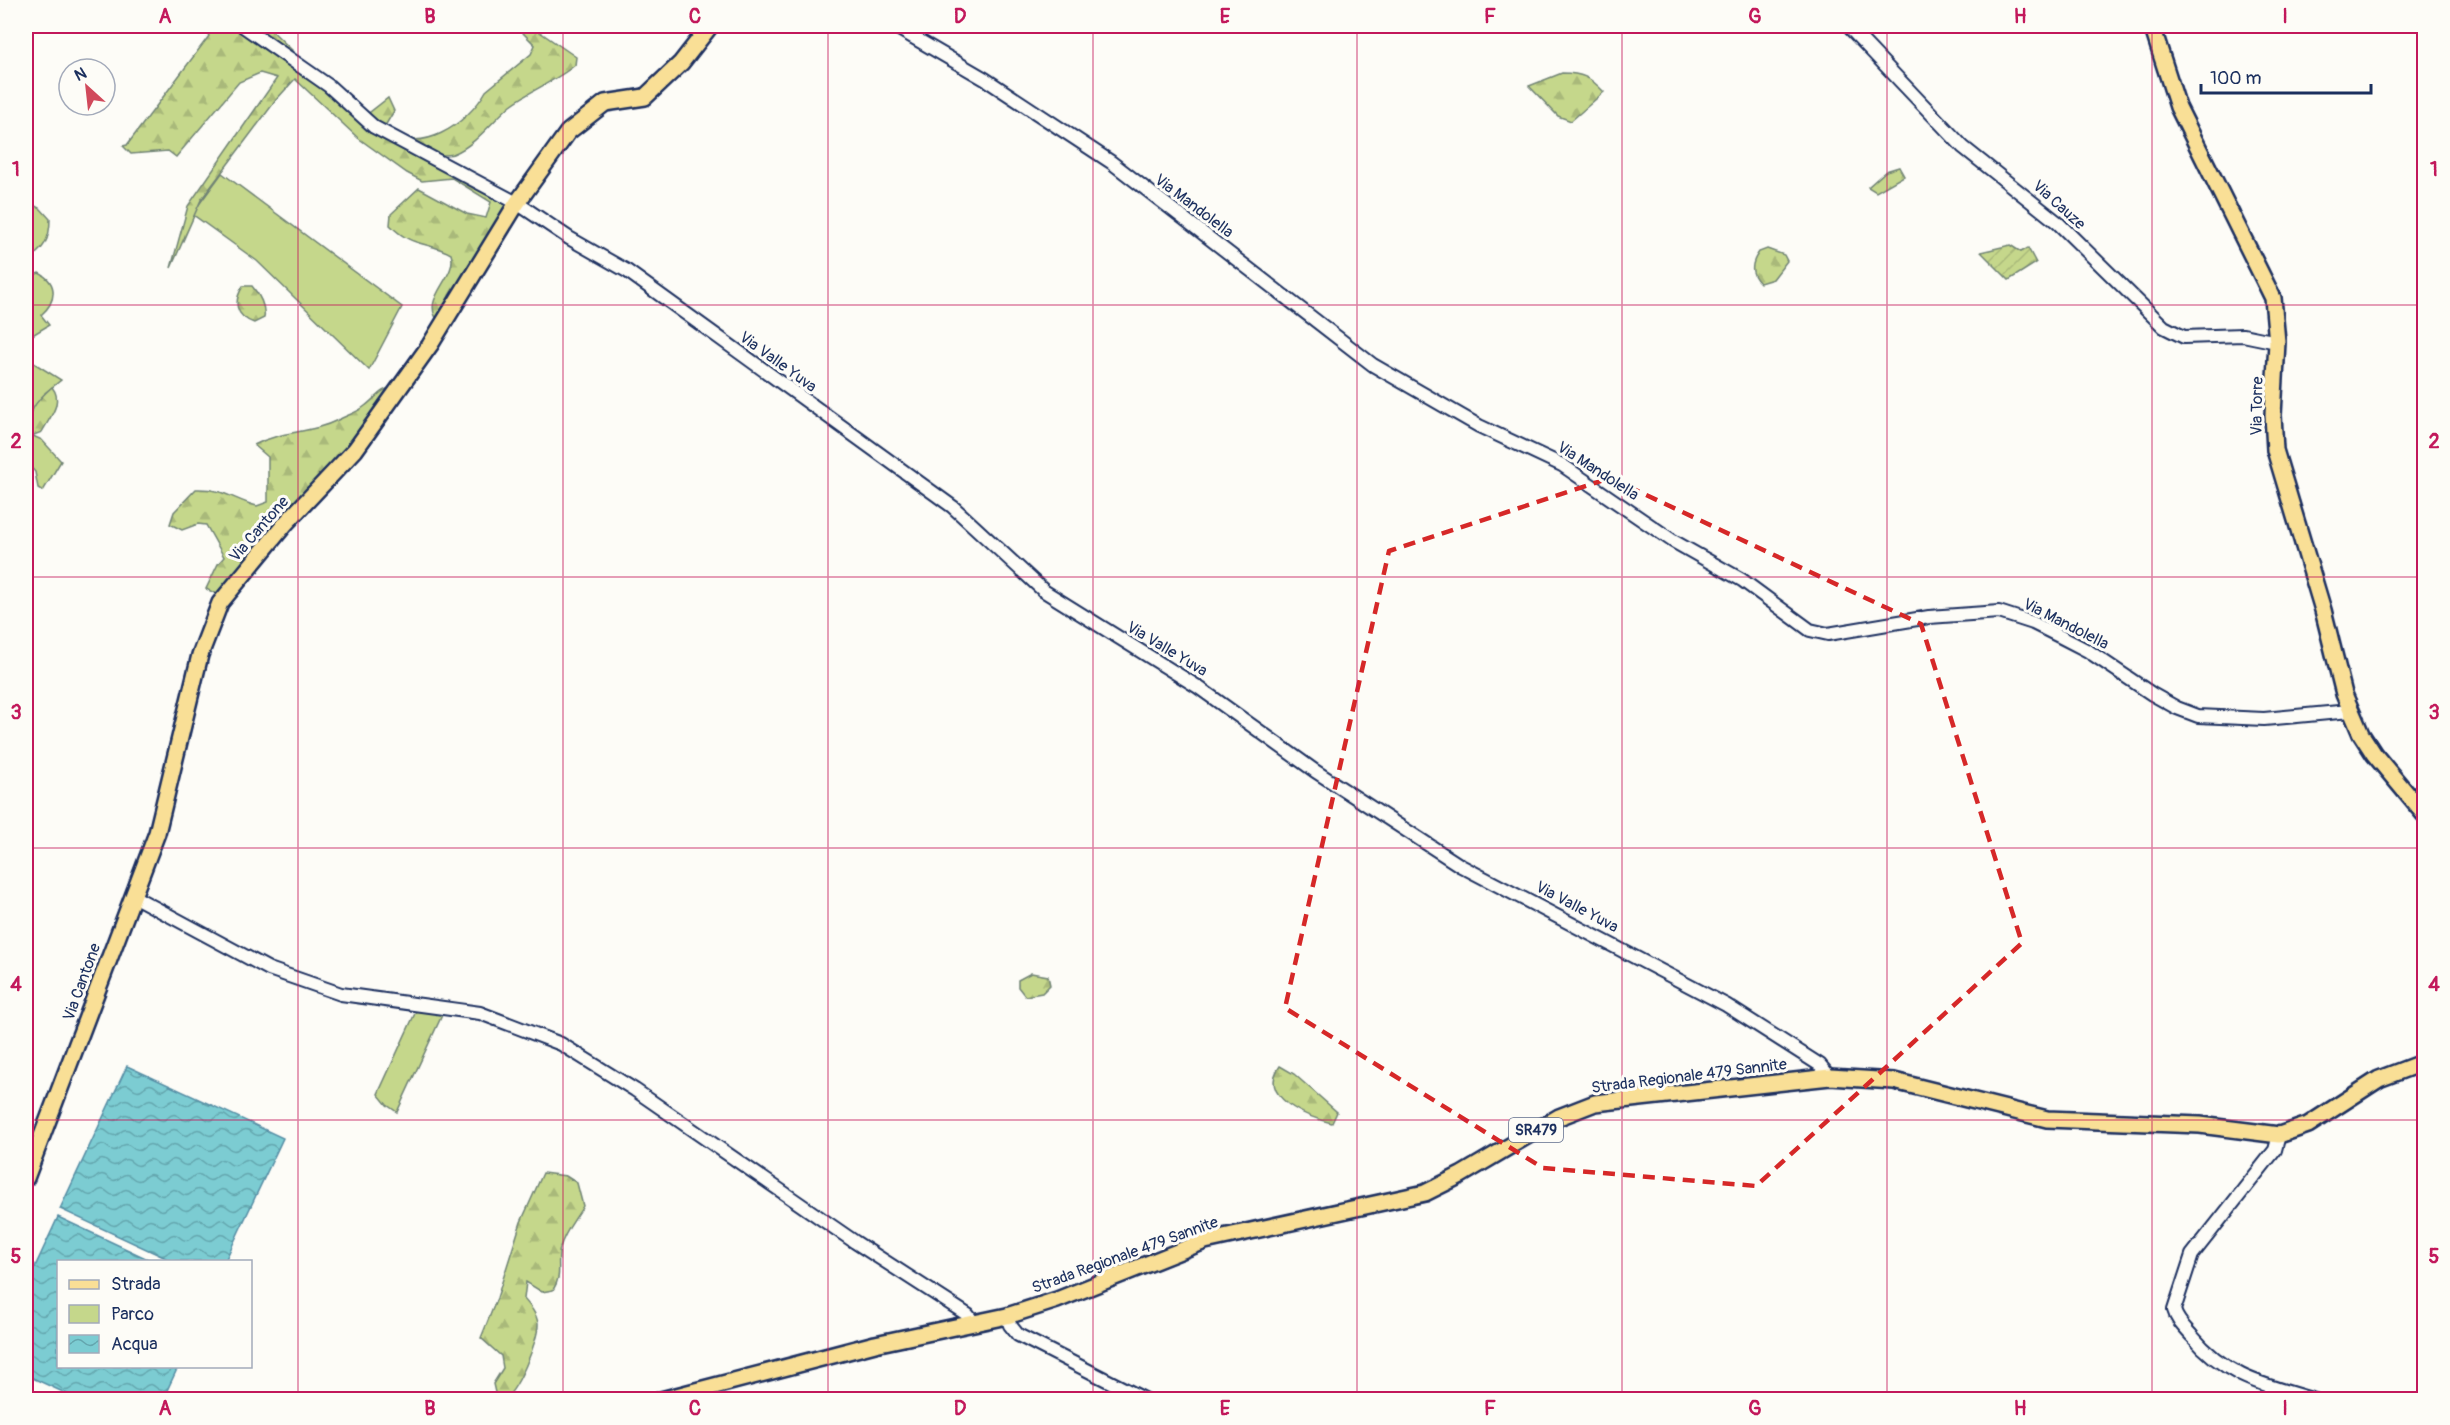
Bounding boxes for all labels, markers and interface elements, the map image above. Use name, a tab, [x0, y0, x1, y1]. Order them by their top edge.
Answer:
text: A	[159, 4, 172, 29]
text: B	[424, 4, 436, 29]
text: C	[689, 4, 701, 29]
text: D	[954, 4, 967, 29]
text: E	[1220, 4, 1231, 29]
text: F	[1484, 4, 1496, 29]
text: G	[1748, 4, 1762, 29]
text: H	[2014, 4, 2027, 29]
text: I	[2282, 4, 2288, 29]
north arrow	[57, 57, 117, 117]
scale bar	[2201, 57, 2370, 95]
text: N	[71, 63, 90, 86]
text: 100 m	[2210, 67, 2262, 90]
text: 1	[12, 157, 20, 182]
text: 1	[2430, 157, 2438, 182]
street label: Via Mandolella	[1151, 170, 1237, 242]
street label: Via Cauze	[2028, 176, 2090, 234]
street label: Via Valle Yuva	[735, 327, 821, 397]
street label: Via Torre	[2246, 376, 2268, 436]
text: 2	[10, 429, 22, 454]
text: 2	[2428, 429, 2440, 454]
street label: Via Mandolella	[1553, 437, 1643, 505]
street label: Via Cantone	[225, 492, 293, 566]
street label: Via Mandolella	[2020, 594, 2112, 654]
street label: Via Valle Yuva	[1123, 617, 1211, 681]
text: 3	[10, 700, 22, 725]
text: 3	[2428, 700, 2440, 725]
street label: Via Valle Yuva	[1532, 877, 1622, 937]
street label: Via Cantone	[59, 940, 105, 1023]
text: 4	[10, 972, 22, 997]
text: 4	[2428, 972, 2440, 997]
street label: Strada Regionale 479 Sannite	[1590, 1054, 1788, 1098]
road number: SR479	[1509, 1118, 1563, 1142]
street label: Strada Regionale 479 Sannite	[1029, 1212, 1221, 1298]
text: 5	[11, 1244, 22, 1269]
text: 5	[2429, 1244, 2440, 1269]
legend	[57, 1260, 252, 1368]
text: Strada	[111, 1273, 161, 1296]
text: Parco	[111, 1303, 154, 1326]
text: Acqua	[111, 1333, 158, 1356]
text: A	[159, 1396, 172, 1421]
text: B	[424, 1396, 436, 1421]
text: C	[689, 1396, 701, 1421]
text: D	[954, 1396, 967, 1421]
text: E	[1220, 1396, 1231, 1421]
text: F	[1484, 1396, 1496, 1421]
text: G	[1748, 1396, 1762, 1421]
text: H	[2014, 1396, 2027, 1421]
text: I	[2282, 1396, 2288, 1421]

